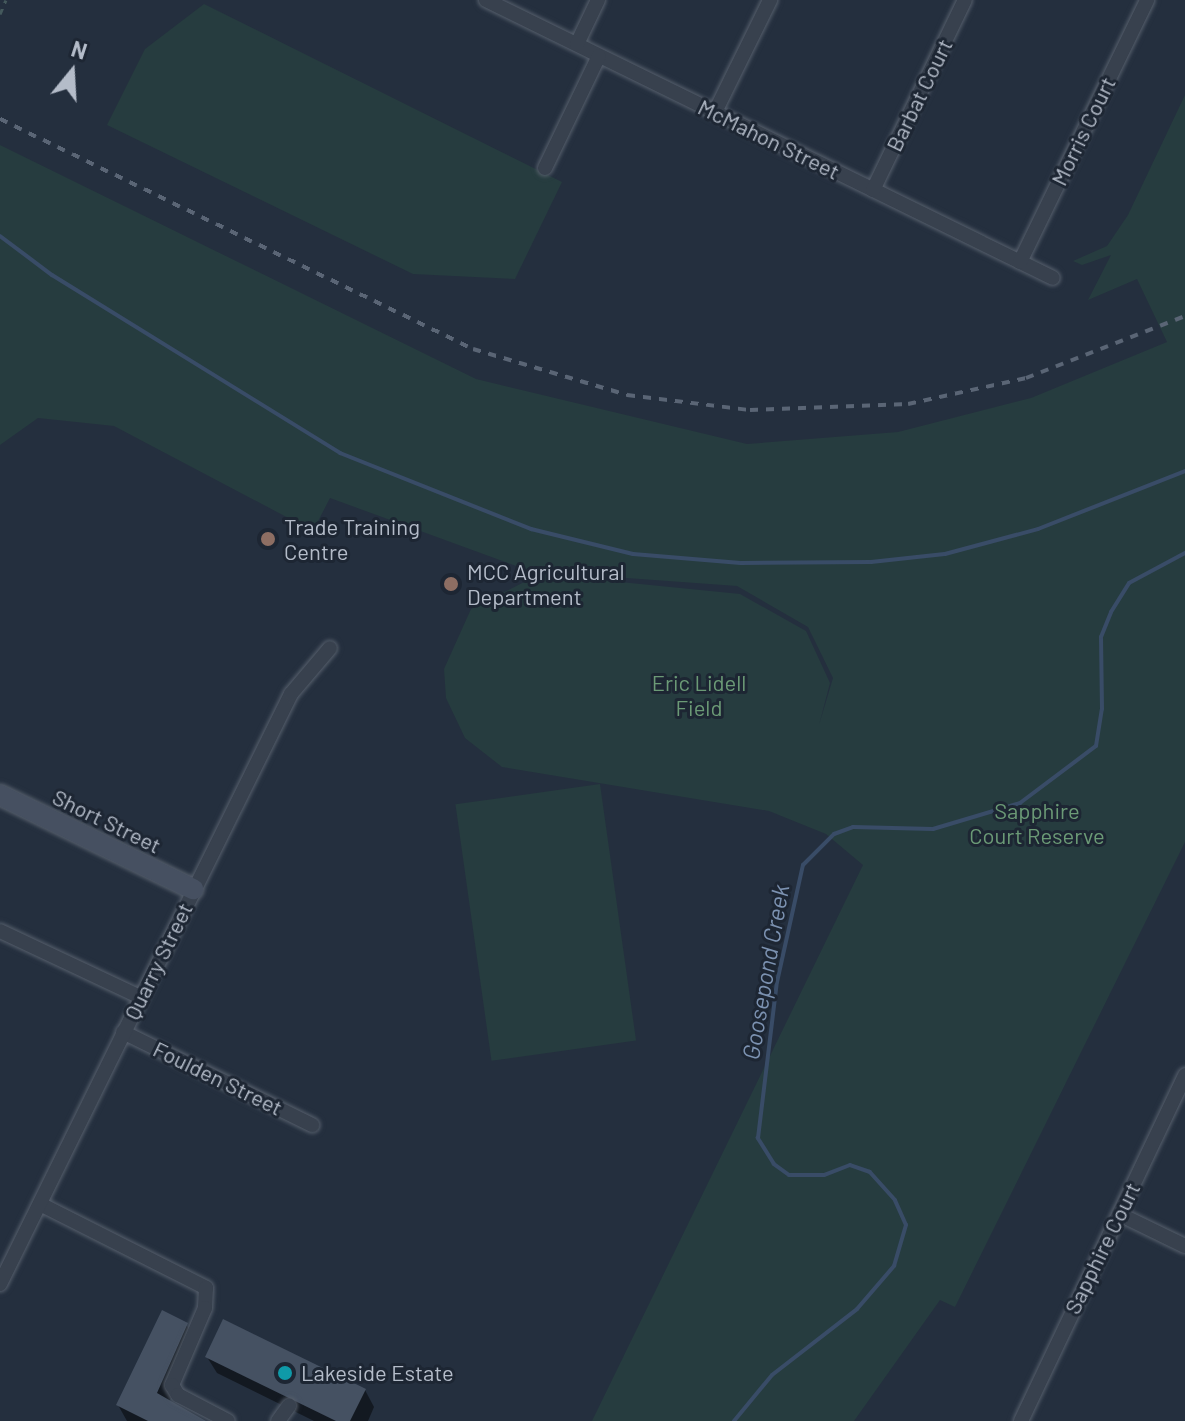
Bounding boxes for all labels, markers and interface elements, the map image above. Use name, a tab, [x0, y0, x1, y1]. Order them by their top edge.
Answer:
north arrow	[32, 32, 112, 112]
street label: Barbat Court	[880, 34, 958, 156]
text: N	[68, 35, 90, 64]
street label: Morris Court	[1045, 72, 1121, 190]
street label: McMahon Street	[694, 93, 844, 185]
place label: Trade Training Centre	[284, 513, 420, 564]
marker: Trade Training Centre	[259, 530, 277, 548]
place label: MCC Agricultural Department	[467, 558, 624, 610]
marker: MCC Agricultural Department	[442, 575, 460, 593]
park label: Eric Lidell Field	[652, 669, 746, 720]
street label: Short Street	[48, 783, 166, 859]
park label: Sapphire Court Reserve	[969, 797, 1105, 848]
water label: Goosepond Creek	[735, 882, 795, 1062]
street label: Quarry Street	[118, 898, 198, 1024]
street label: Foulden Street	[149, 1035, 287, 1121]
street label: Sapphire Court	[1059, 1178, 1145, 1318]
place label: Lakeside Estate	[301, 1360, 454, 1386]
marker: Lakeside Estate	[276, 1364, 294, 1382]

